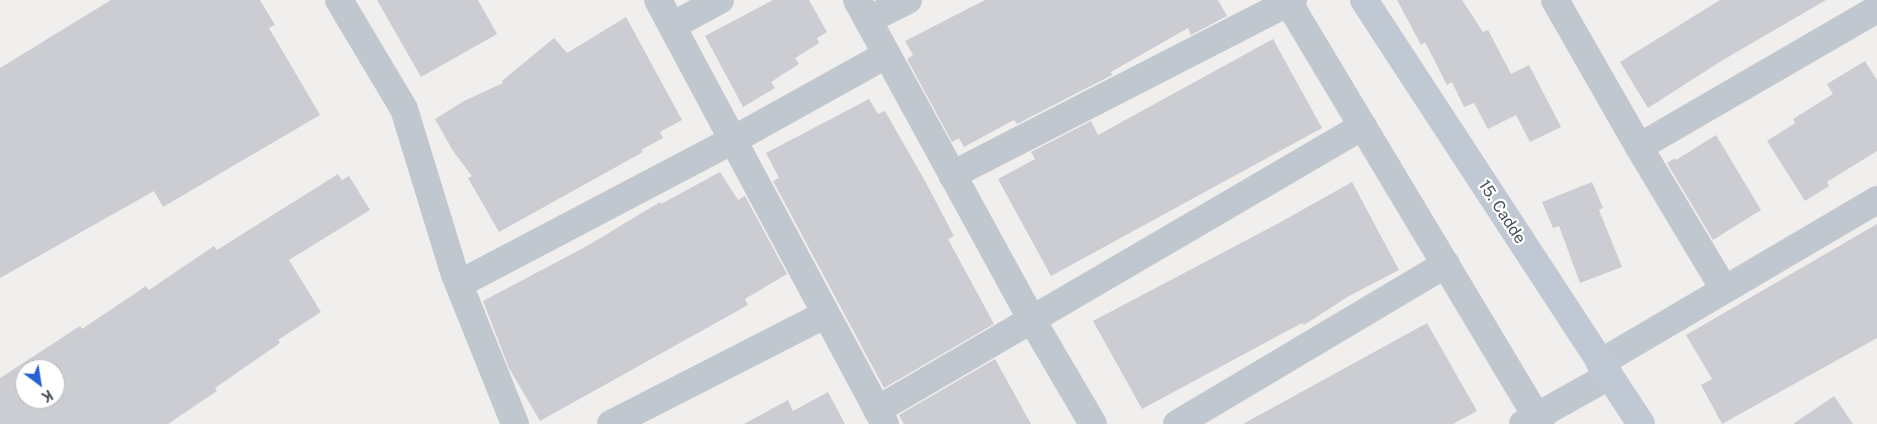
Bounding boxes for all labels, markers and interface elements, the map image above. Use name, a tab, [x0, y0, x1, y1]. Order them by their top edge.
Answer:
street label: 15. Cadde	[1474, 177, 1530, 247]
north arrow	[15, 359, 65, 409]
text: K	[39, 387, 56, 405]

